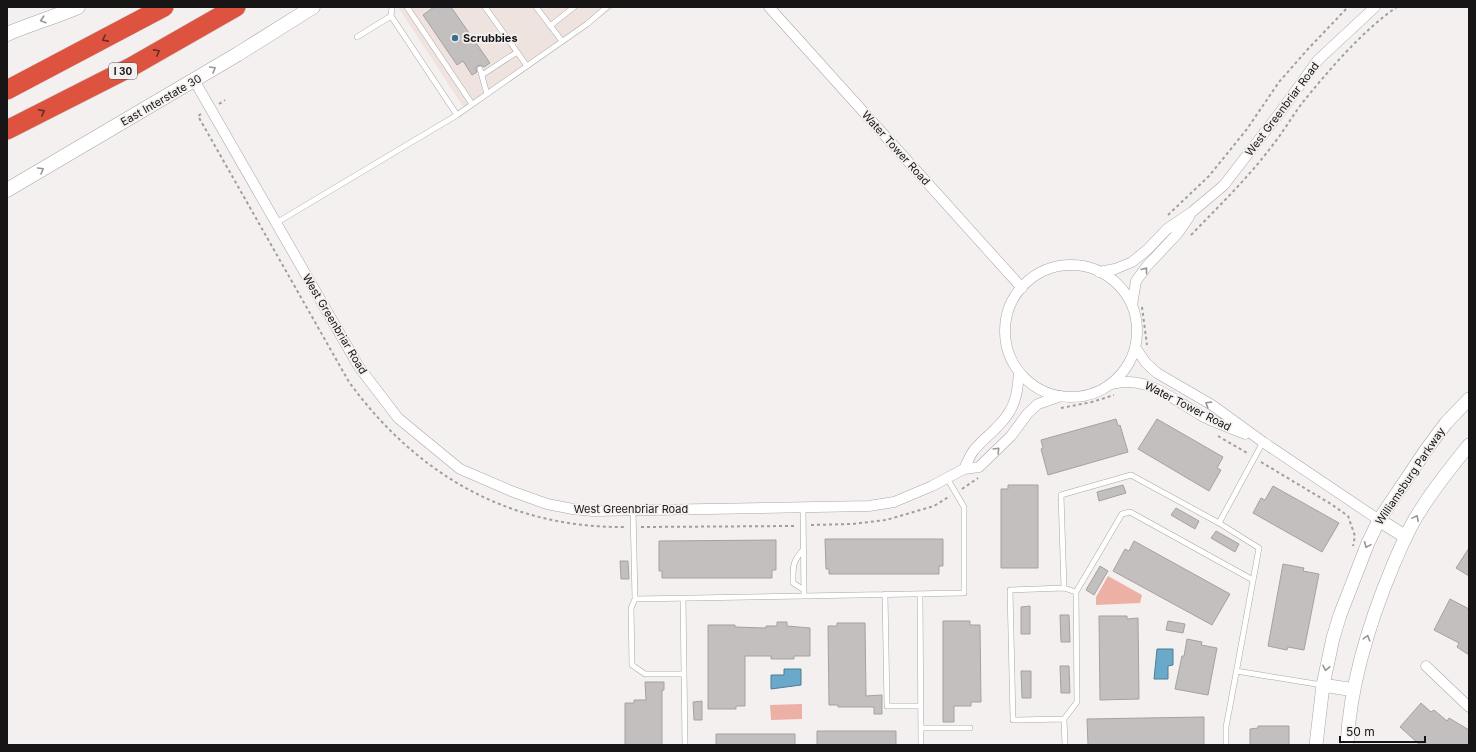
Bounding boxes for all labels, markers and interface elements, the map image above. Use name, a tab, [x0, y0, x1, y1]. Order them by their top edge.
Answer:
one-way arrow	[39, 16, 46, 24]
place label: Scrubbies	[463, 31, 518, 45]
marker: Scrubbies	[450, 33, 460, 43]
one-way arrow	[101, 34, 109, 41]
one-way arrow	[153, 50, 160, 57]
street label: West Greenbriar Road	[1242, 59, 1322, 159]
road number: I 30	[109, 63, 137, 79]
one-way arrow	[209, 67, 216, 74]
street label: East Interstate 30	[118, 71, 204, 129]
street label: Water Tower Road	[859, 108, 933, 188]
one-way arrow	[38, 109, 45, 117]
one-way arrow	[37, 168, 44, 175]
one-way arrow	[1140, 267, 1147, 274]
street label: West Greenbriar Road	[300, 271, 370, 377]
street label: Water Tower Road	[1142, 378, 1234, 434]
one-way arrow	[1206, 401, 1213, 408]
street label: Williamsburg Parkway	[1372, 424, 1448, 528]
one-way arrow	[992, 447, 1000, 455]
street label: West Greenbriar Road	[574, 502, 688, 516]
one-way arrow	[1411, 515, 1418, 522]
one-way arrow	[1364, 540, 1372, 548]
one-way arrow	[1362, 635, 1371, 642]
one-way arrow	[1322, 665, 1331, 671]
scale bar	[1340, 718, 1425, 744]
text: 50 m	[1346, 724, 1375, 739]

